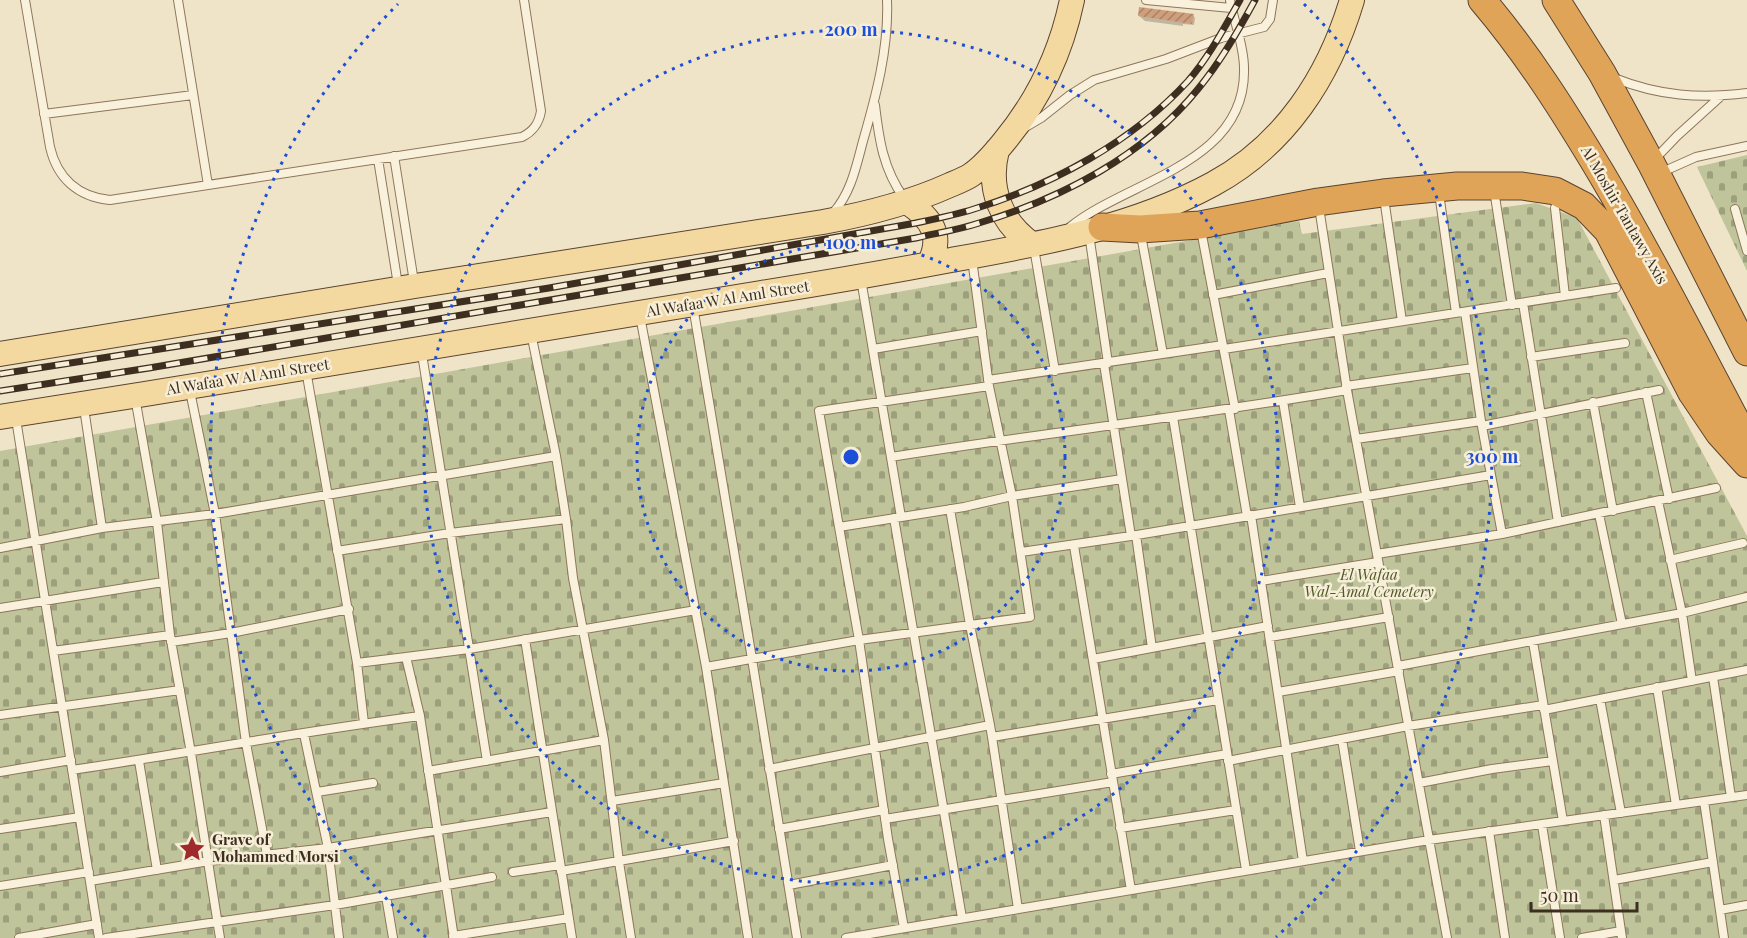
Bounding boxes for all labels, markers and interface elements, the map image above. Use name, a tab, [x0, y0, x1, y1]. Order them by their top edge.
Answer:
text: 200 m	[824, 17, 878, 41]
street label: Al Moshir Tantawy Axis	[1577, 141, 1673, 287]
text: 100 m	[826, 230, 877, 254]
street label: Al Wafaa W Al Aml Street	[644, 275, 811, 321]
street label: Al Wafaa W Al Aml Street	[164, 353, 331, 399]
text: 300 m	[1466, 444, 1519, 468]
centre of rings	[841, 447, 861, 467]
park label: El Wafaa Wal-Amal Cemetery	[1304, 564, 1434, 601]
place label: Grave of Mohammed Morsi	[212, 829, 339, 866]
place icon: Grave of Mohammed Morsi	[177, 834, 207, 864]
scale bar	[1531, 875, 1638, 913]
text: 50 m	[1540, 883, 1579, 907]

